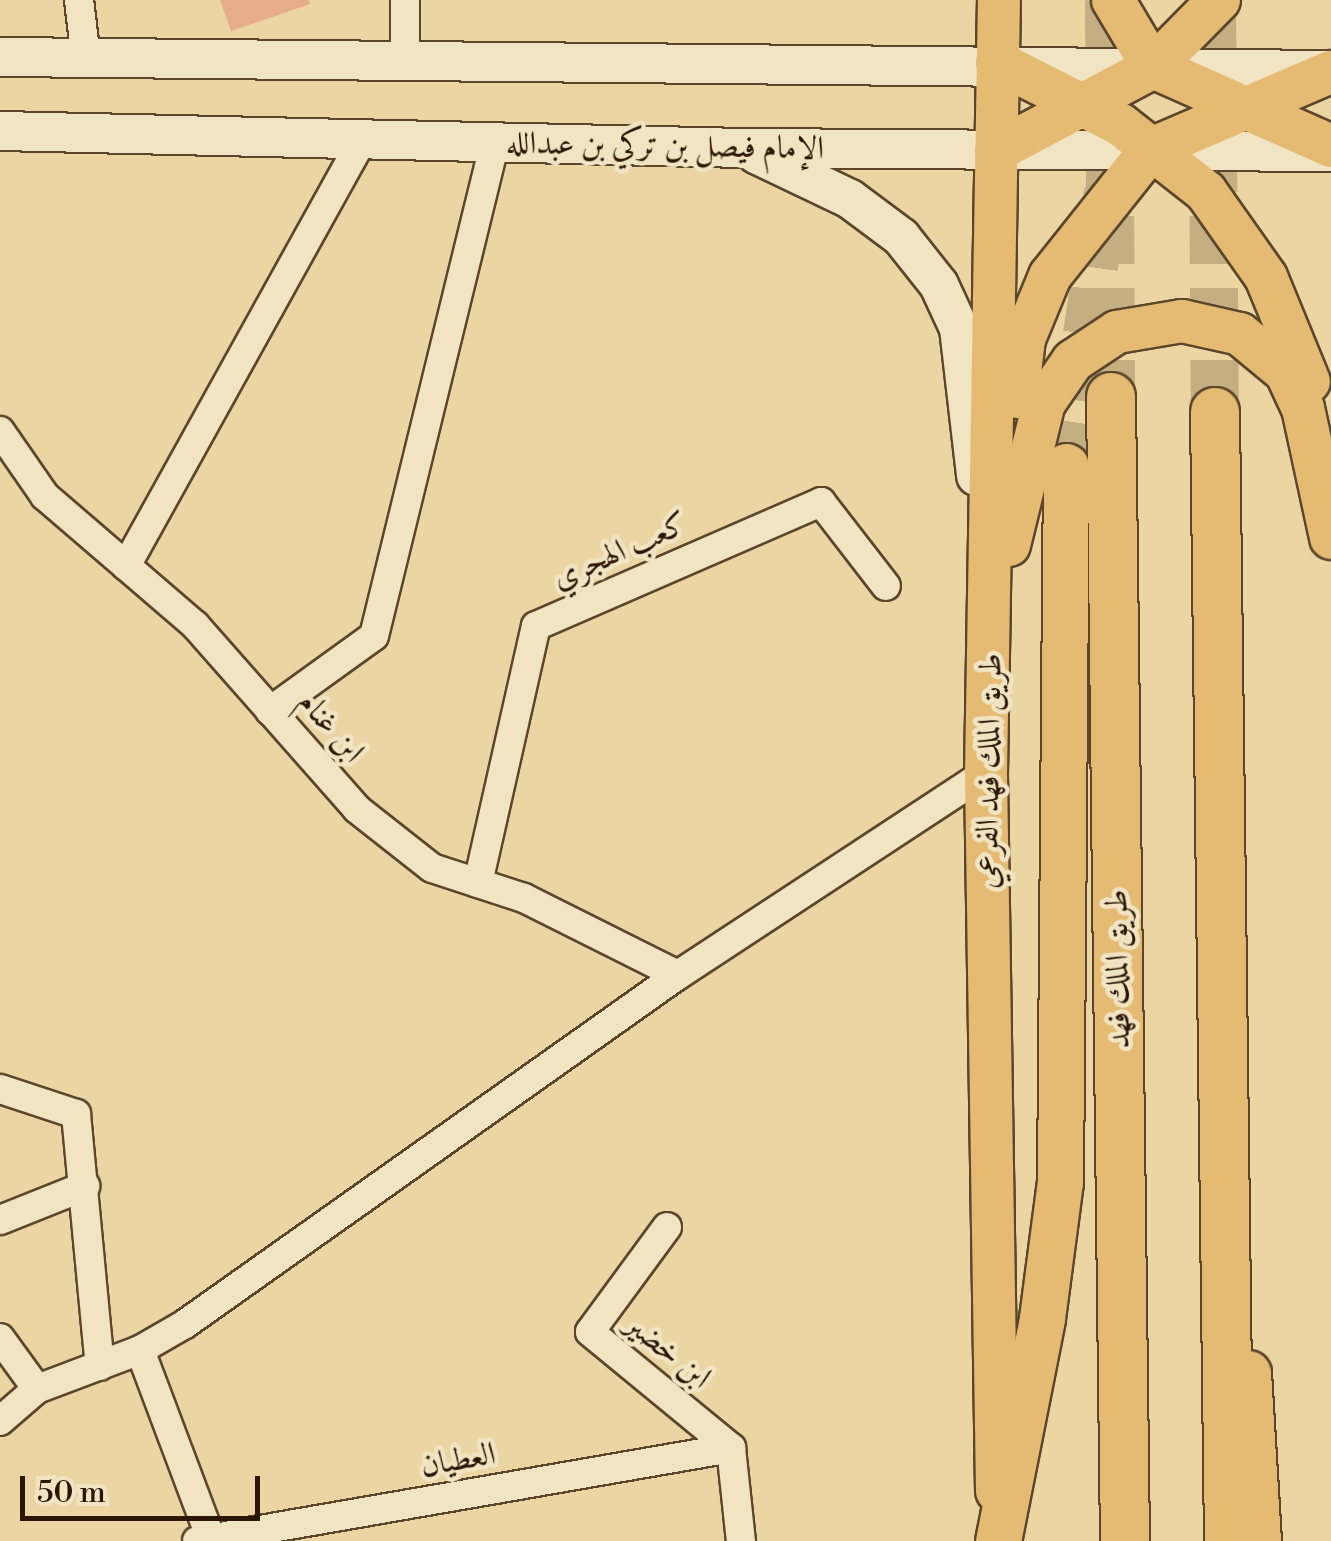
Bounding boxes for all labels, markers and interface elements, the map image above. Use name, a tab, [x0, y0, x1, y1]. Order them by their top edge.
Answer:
street label: الإمام فيصل بن تركي بن عبدالله	[506, 124, 824, 168]
street label: كعب الهجري	[546, 504, 694, 598]
street label: طريق الملك فهد الفرعي	[968, 653, 1010, 889]
street label: ابن غنام	[290, 683, 372, 771]
street label: طريق الملك فهد	[1097, 889, 1139, 1049]
street label: ابن خضير	[617, 1305, 719, 1397]
street label: العطيان	[418, 1435, 498, 1485]
scale bar	[25, 1456, 265, 1518]
text: 50 m	[37, 1474, 106, 1512]

